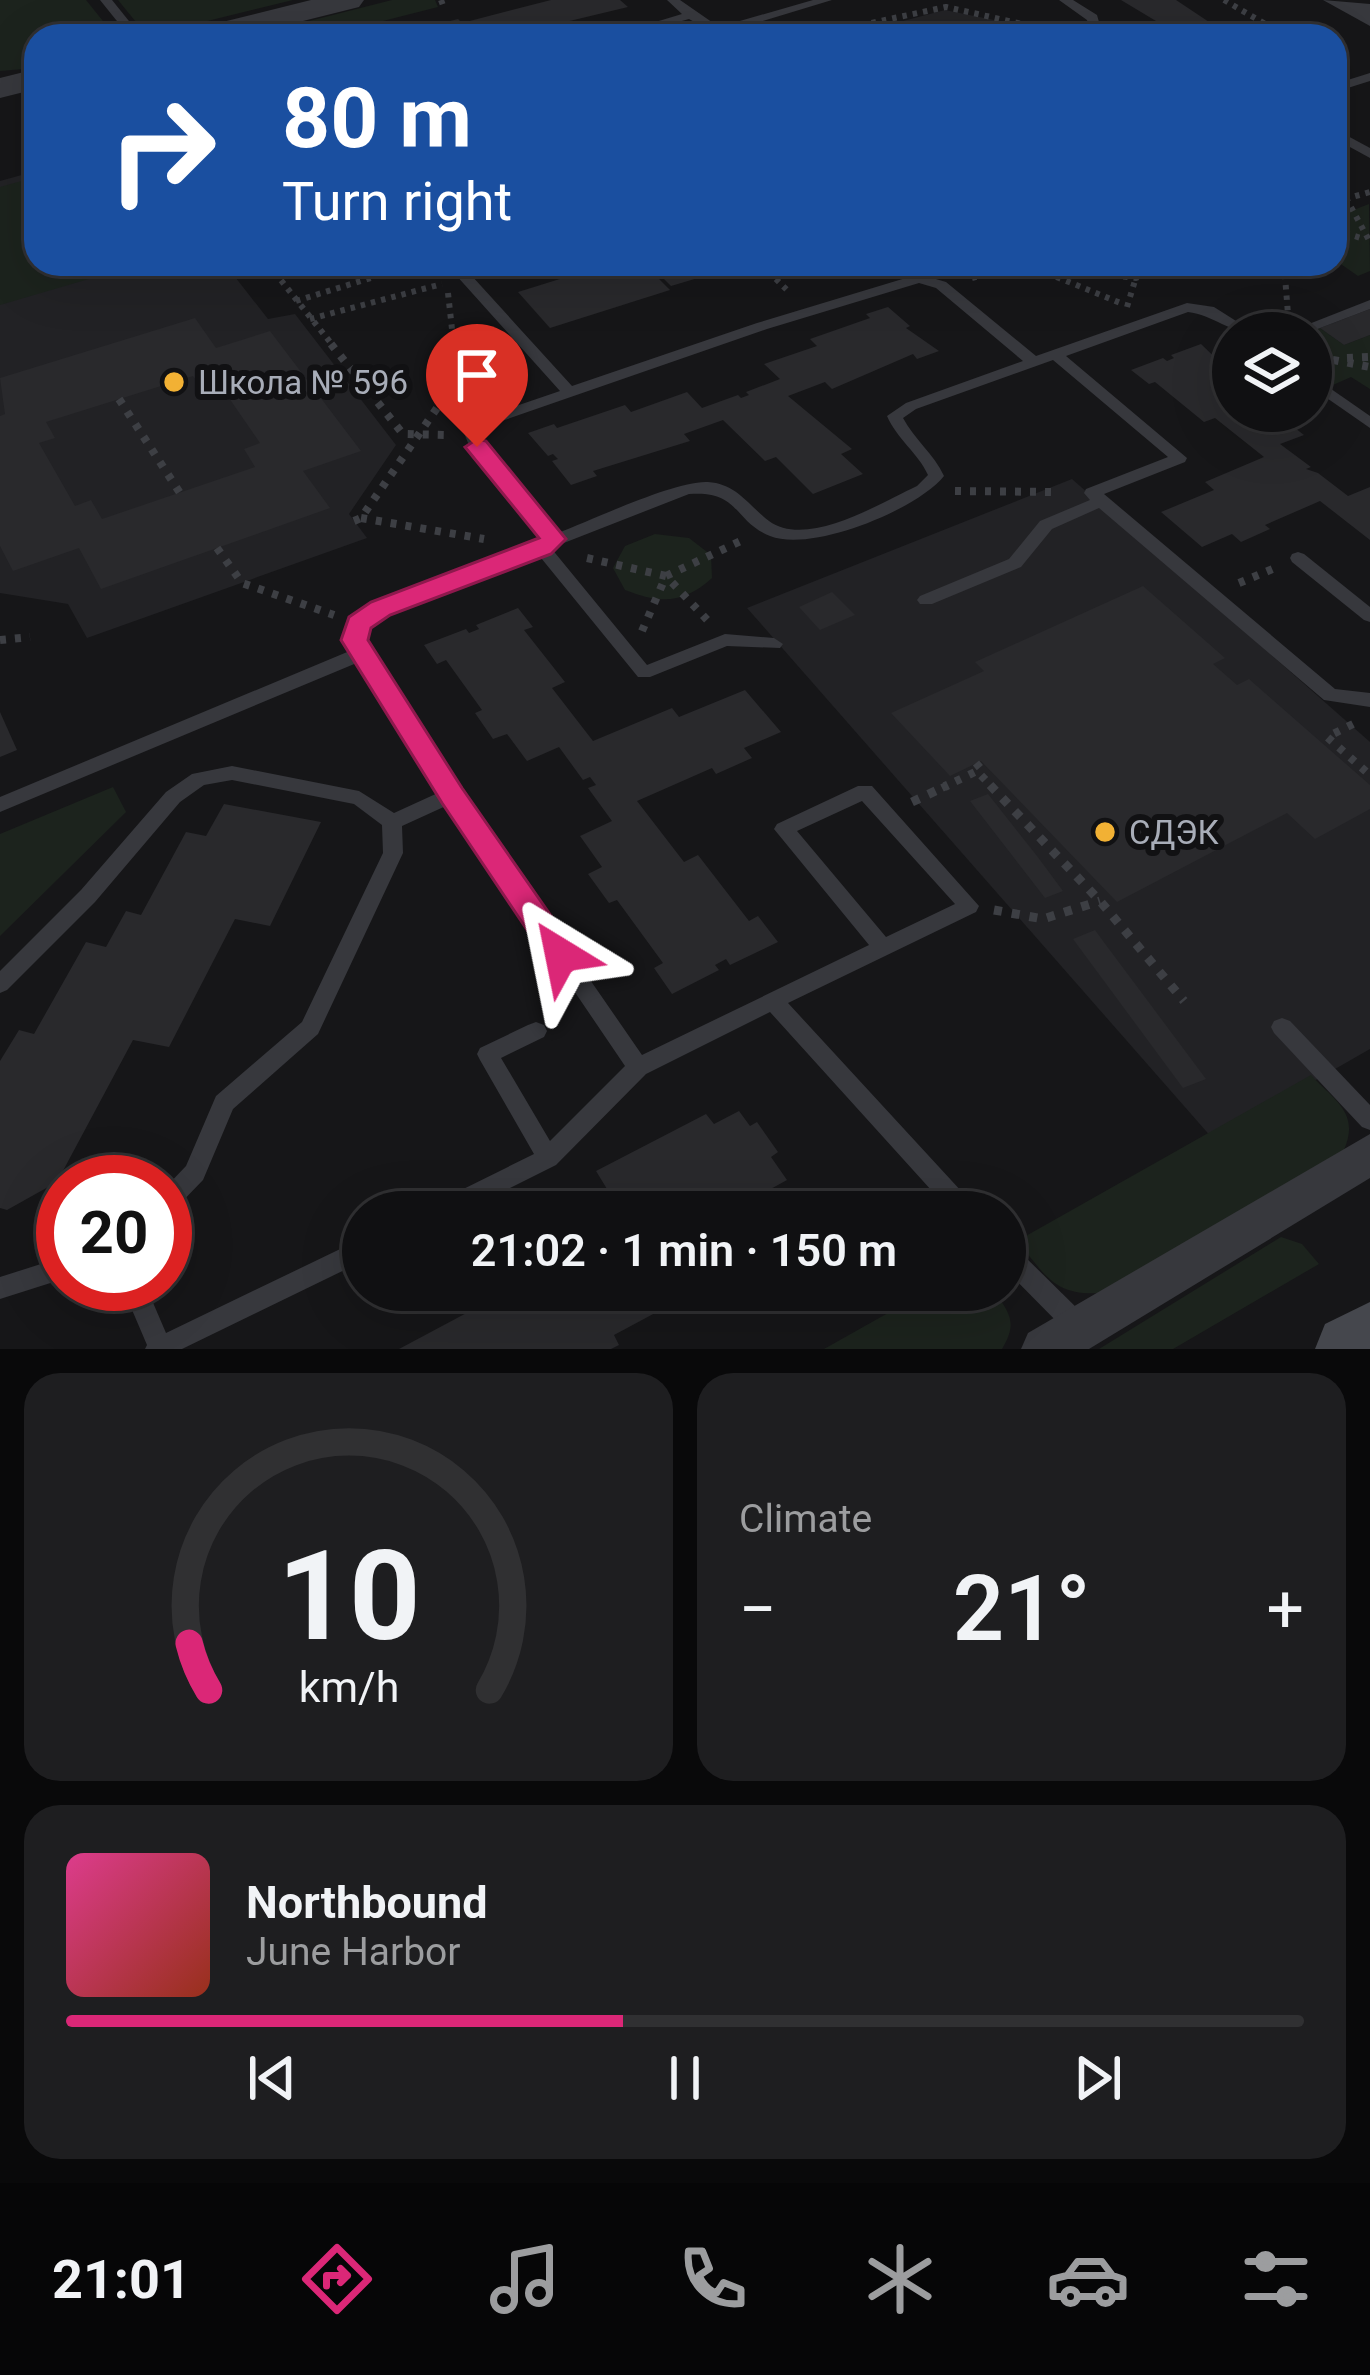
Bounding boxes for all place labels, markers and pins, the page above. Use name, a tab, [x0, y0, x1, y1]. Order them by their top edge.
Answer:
pin	[426, 324, 528, 447]
place label: Школа № 596	[198, 363, 408, 402]
marker: Школа № 596	[161, 369, 187, 395]
place label: СДЭК	[1129, 813, 1220, 852]
marker: СДЭК	[1092, 819, 1118, 845]

